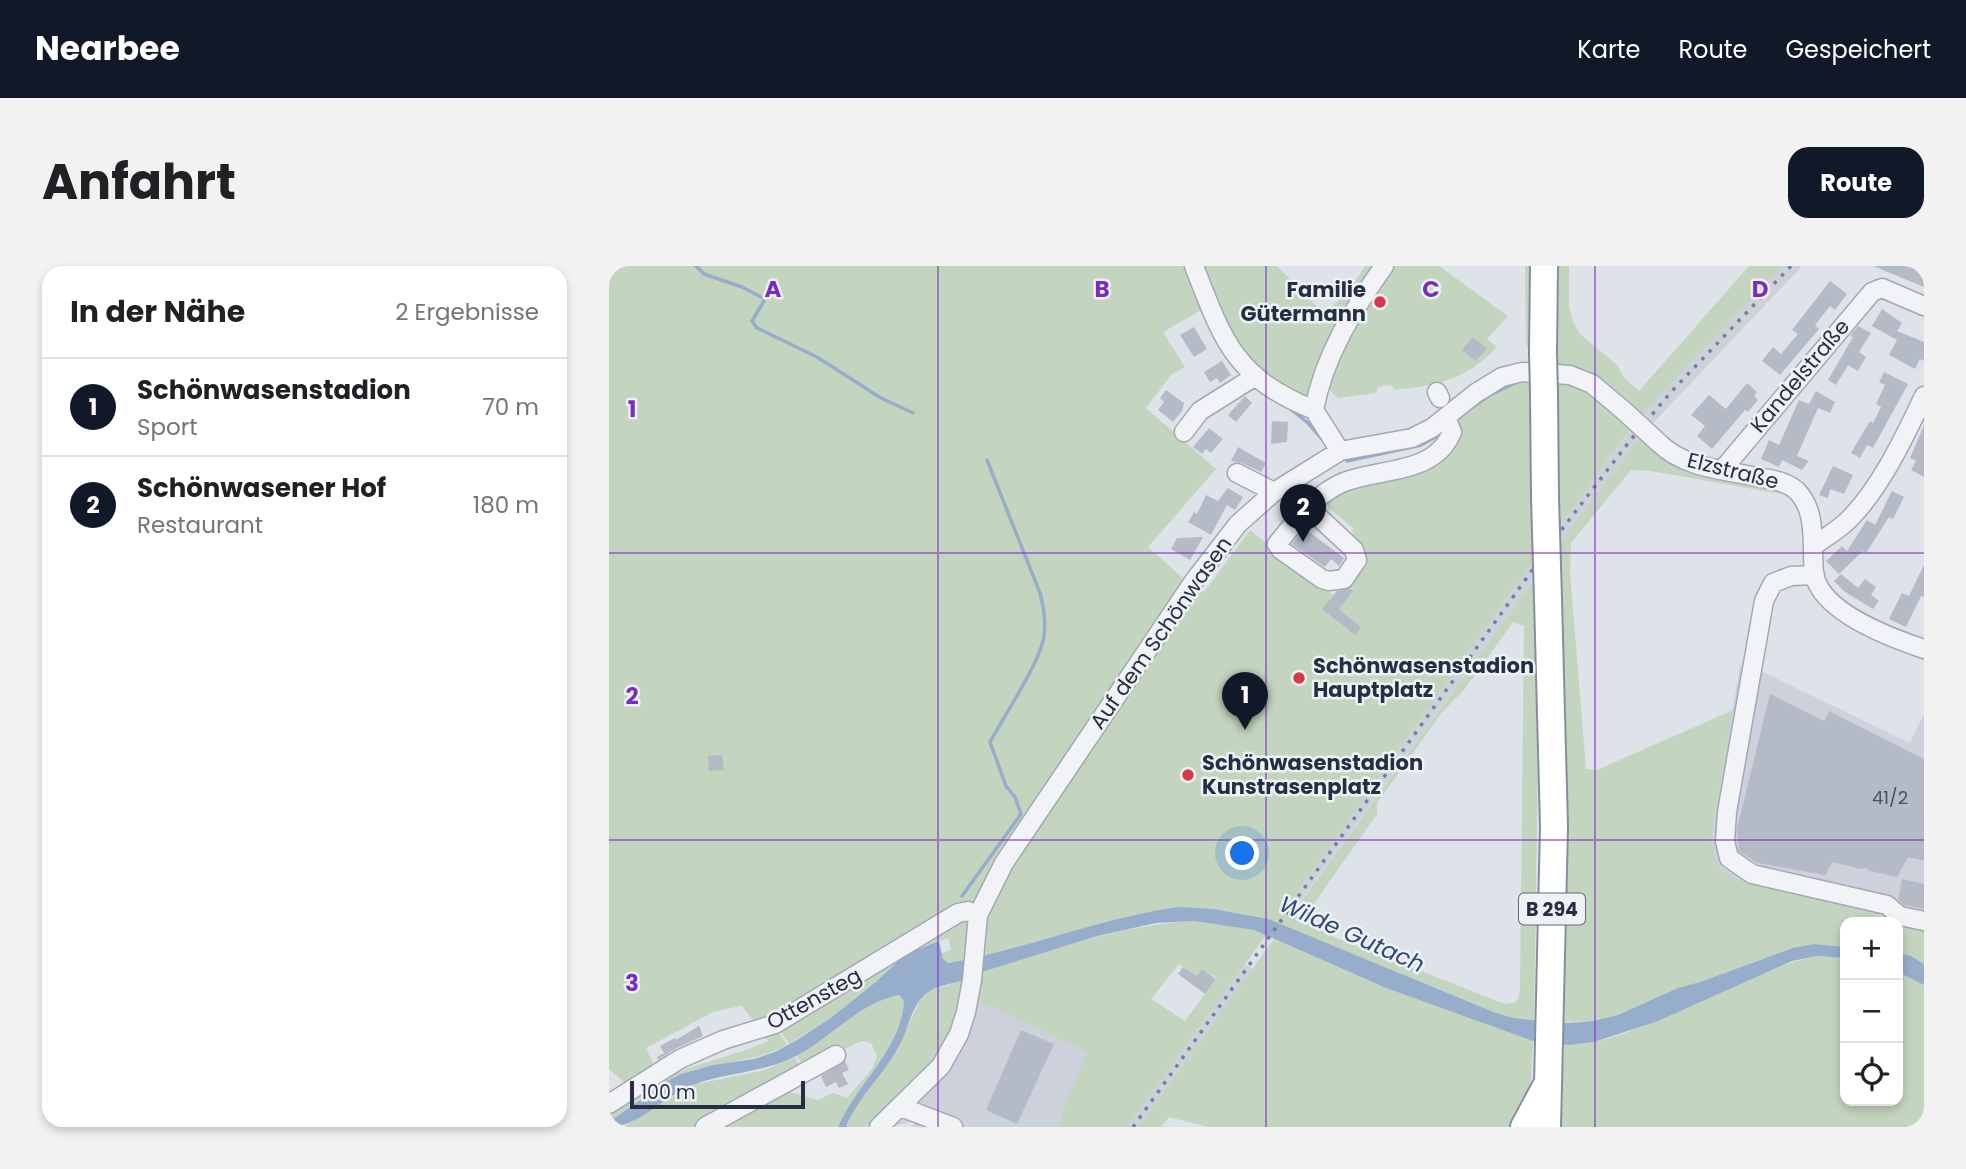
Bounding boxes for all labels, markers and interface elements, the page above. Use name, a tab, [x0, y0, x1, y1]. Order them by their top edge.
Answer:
text: Nearbee	[35, 25, 180, 72]
text: Karte	[1577, 33, 1640, 66]
text: Route	[1678, 33, 1747, 66]
text: Gespeichert	[1785, 33, 1931, 66]
button: Route	[1788, 147, 1924, 218]
text: Anfahrt	[42, 148, 236, 216]
text: A	[765, 273, 782, 305]
text: B	[1094, 273, 1110, 305]
text: C	[1422, 273, 1440, 305]
text: D	[1752, 273, 1768, 305]
place label: Familie Gütermann	[1241, 275, 1366, 328]
text: In der Nähe	[70, 290, 245, 333]
marker: Familie Gütermann	[1372, 294, 1388, 310]
text: 2 Ergebnisse	[395, 296, 539, 328]
street label: Kandelstraße	[1743, 313, 1856, 439]
text: Schönwasenstadion	[137, 372, 411, 408]
text: 1	[89, 391, 97, 423]
text: 70 m	[482, 391, 539, 423]
text: 1	[628, 393, 636, 425]
text: Sport	[137, 411, 198, 443]
street label: Elzstraße	[1684, 445, 1782, 496]
text: Schönwasener Hof	[137, 470, 386, 506]
pin: 2	[1280, 484, 1326, 542]
text: 2	[86, 489, 100, 521]
text: 180 m	[473, 489, 539, 521]
text: Restaurant	[137, 509, 263, 541]
street label: Auf dem Schönwasen	[1083, 531, 1238, 735]
place label: Schönwasenstadion Hauptplatz	[1313, 651, 1534, 704]
marker: Schönwasenstadion Hauptplatz	[1291, 670, 1307, 686]
pin: 1	[1222, 672, 1268, 730]
text: 2	[625, 680, 639, 712]
place label: Schönwasenstadion Kunstrasenplatz	[1202, 748, 1423, 801]
marker: Schönwasenstadion Kunstrasenplatz	[1180, 767, 1196, 783]
house number: 41/2	[1872, 785, 1908, 810]
your location	[1225, 836, 1259, 870]
water label: Wilde Gutach	[1274, 888, 1430, 980]
road number: B 294	[1519, 894, 1585, 924]
map controls	[1840, 917, 1903, 1106]
button: +	[1840, 917, 1903, 980]
street label: Ottensteg	[761, 961, 866, 1036]
text: 3	[625, 967, 639, 999]
button: −	[1840, 980, 1903, 1043]
button: locate	[1840, 1043, 1903, 1106]
scale bar	[630, 1078, 805, 1110]
text: 100 m	[641, 1079, 696, 1106]

